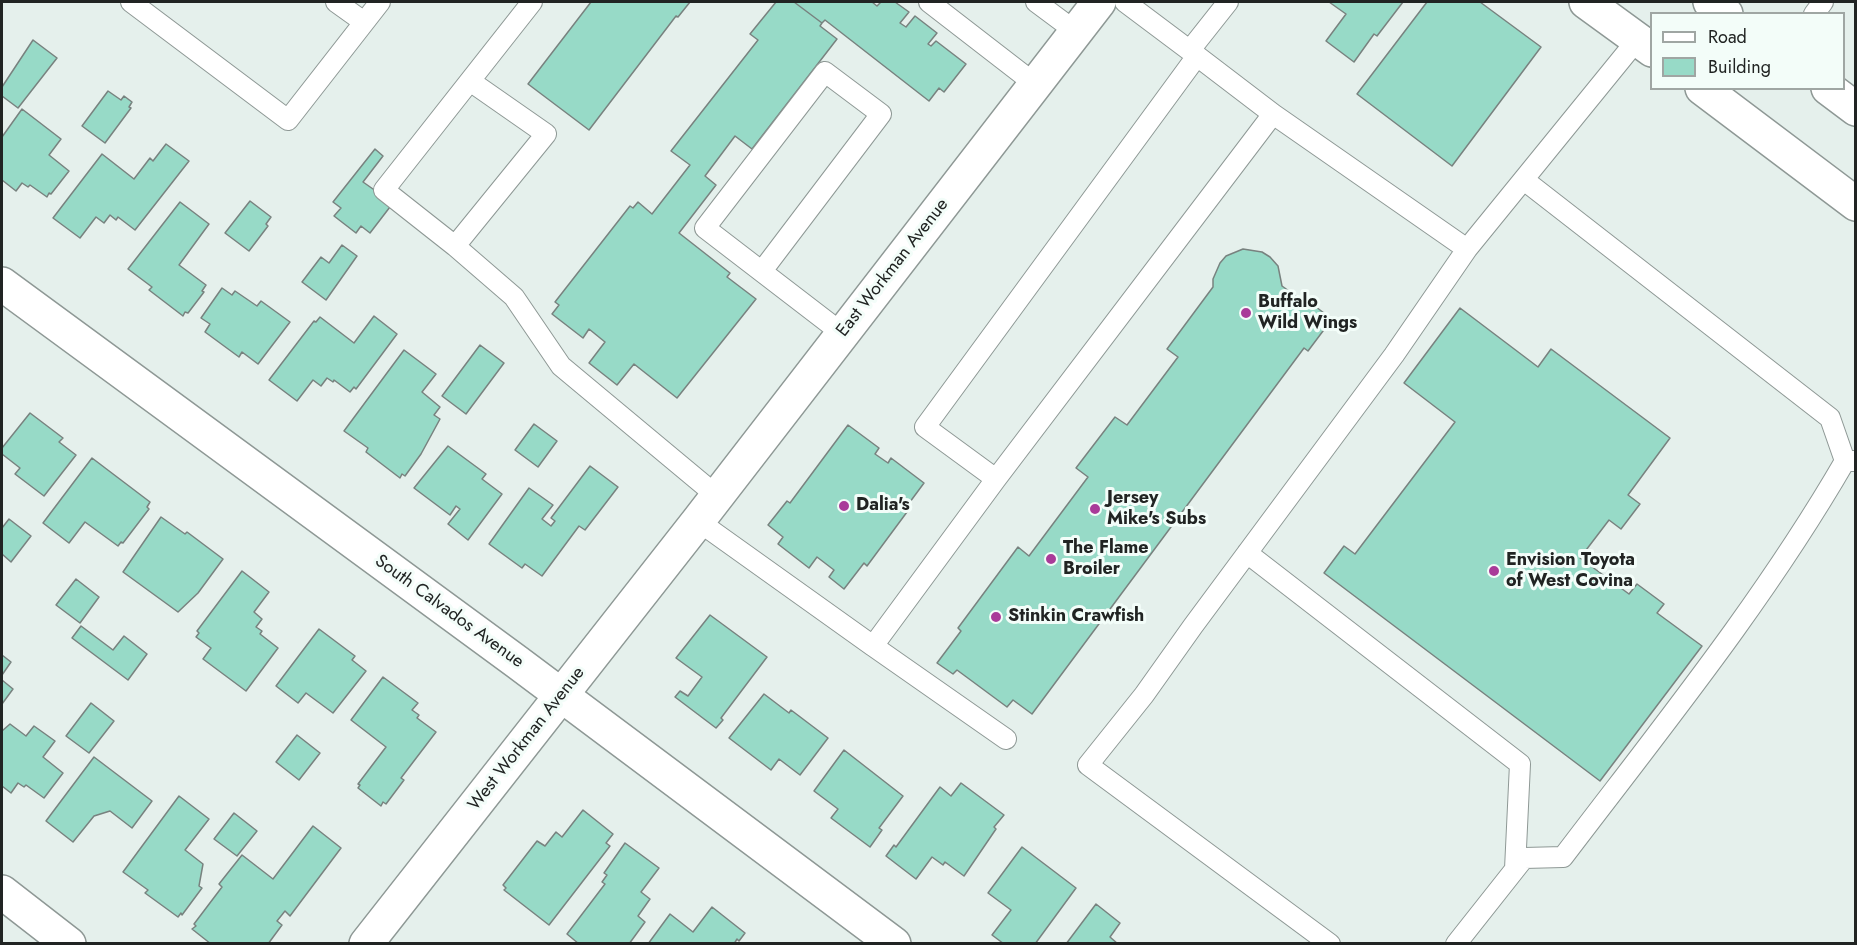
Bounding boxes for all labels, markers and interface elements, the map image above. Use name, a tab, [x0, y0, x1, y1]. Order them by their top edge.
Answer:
legend	[1650, 12, 1845, 90]
text: Road	[1708, 24, 1747, 50]
text: Building	[1708, 54, 1771, 80]
street label: East Workman Avenue	[832, 195, 954, 341]
place label: Buffalo Wild Wings	[1258, 292, 1357, 334]
marker: Buffalo Wild Wings	[1239, 306, 1253, 320]
place label: Jersey Mike's Subs	[1107, 488, 1206, 530]
place label: Dalia's	[856, 495, 910, 517]
marker: Dalia's	[837, 499, 851, 513]
marker: Jersey Mike's Subs	[1088, 502, 1102, 516]
place label: The Flame Broiler	[1063, 538, 1149, 580]
place label: Envision Toyota of West Covina	[1506, 550, 1635, 592]
street label: South Calvados Avenue	[370, 551, 528, 673]
marker: The Flame Broiler	[1044, 552, 1058, 566]
marker: Envision Toyota of West Covina	[1487, 564, 1501, 578]
place label: Stinkin Crawfish	[1008, 606, 1144, 628]
marker: Stinkin Crawfish	[989, 610, 1003, 624]
street label: West Workman Avenue	[464, 663, 590, 815]

